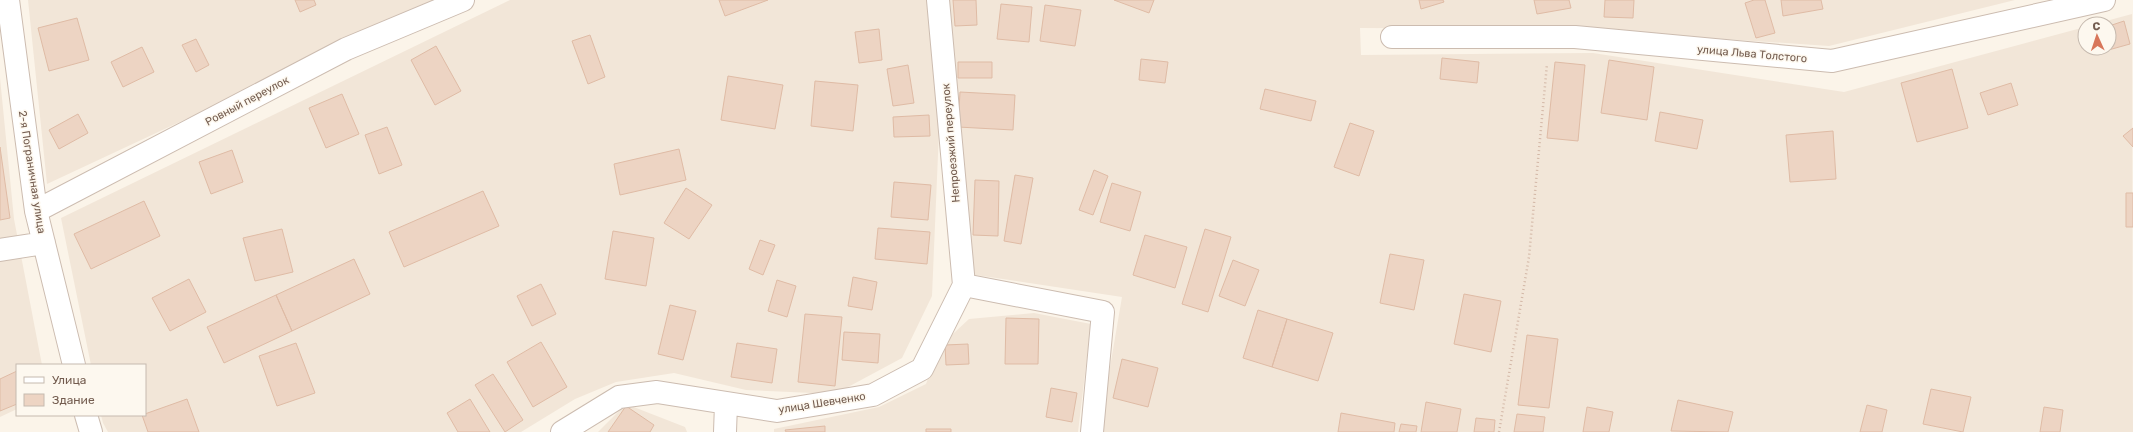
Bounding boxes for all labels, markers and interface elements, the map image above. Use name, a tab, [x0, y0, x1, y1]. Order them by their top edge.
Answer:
north arrow	[2077, 16, 2117, 56]
text: С	[2092, 20, 2101, 33]
street label: улица Льва Толстого	[1696, 43, 1808, 65]
street label: Ровный переулок	[203, 73, 291, 129]
street label: Непроезжий переулок	[939, 83, 963, 203]
street label: 2-я Пограничная улица	[16, 110, 48, 234]
legend	[16, 364, 146, 416]
text: Улица	[52, 373, 86, 387]
street label: улица Шевченко	[777, 390, 867, 416]
text: Здание	[52, 393, 95, 407]

